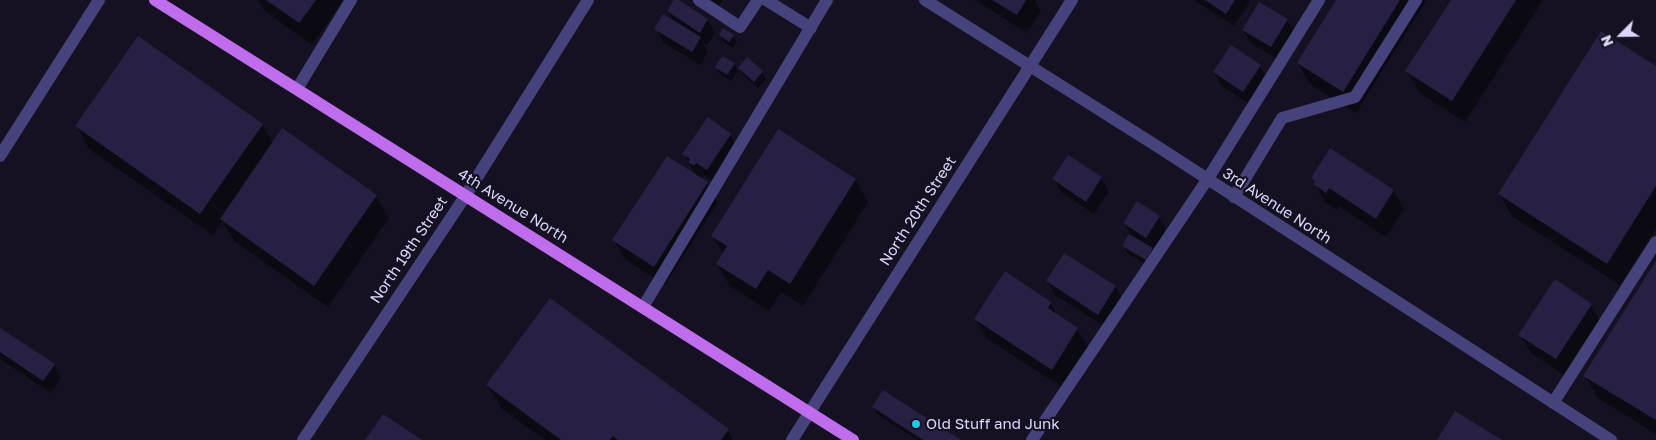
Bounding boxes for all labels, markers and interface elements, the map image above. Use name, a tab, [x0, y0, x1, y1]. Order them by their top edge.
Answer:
north arrow	[1596, 10, 1646, 60]
text: N	[1597, 33, 1617, 49]
street label: North 20th Street	[876, 153, 960, 269]
street label: 3rd Avenue North	[1219, 164, 1335, 248]
street label: 4th Avenue North	[455, 165, 571, 247]
street label: North 19th Street	[367, 193, 451, 307]
place label: Old Stuff and Junk	[926, 415, 1060, 433]
marker: Old Stuff and Junk	[910, 418, 922, 430]

